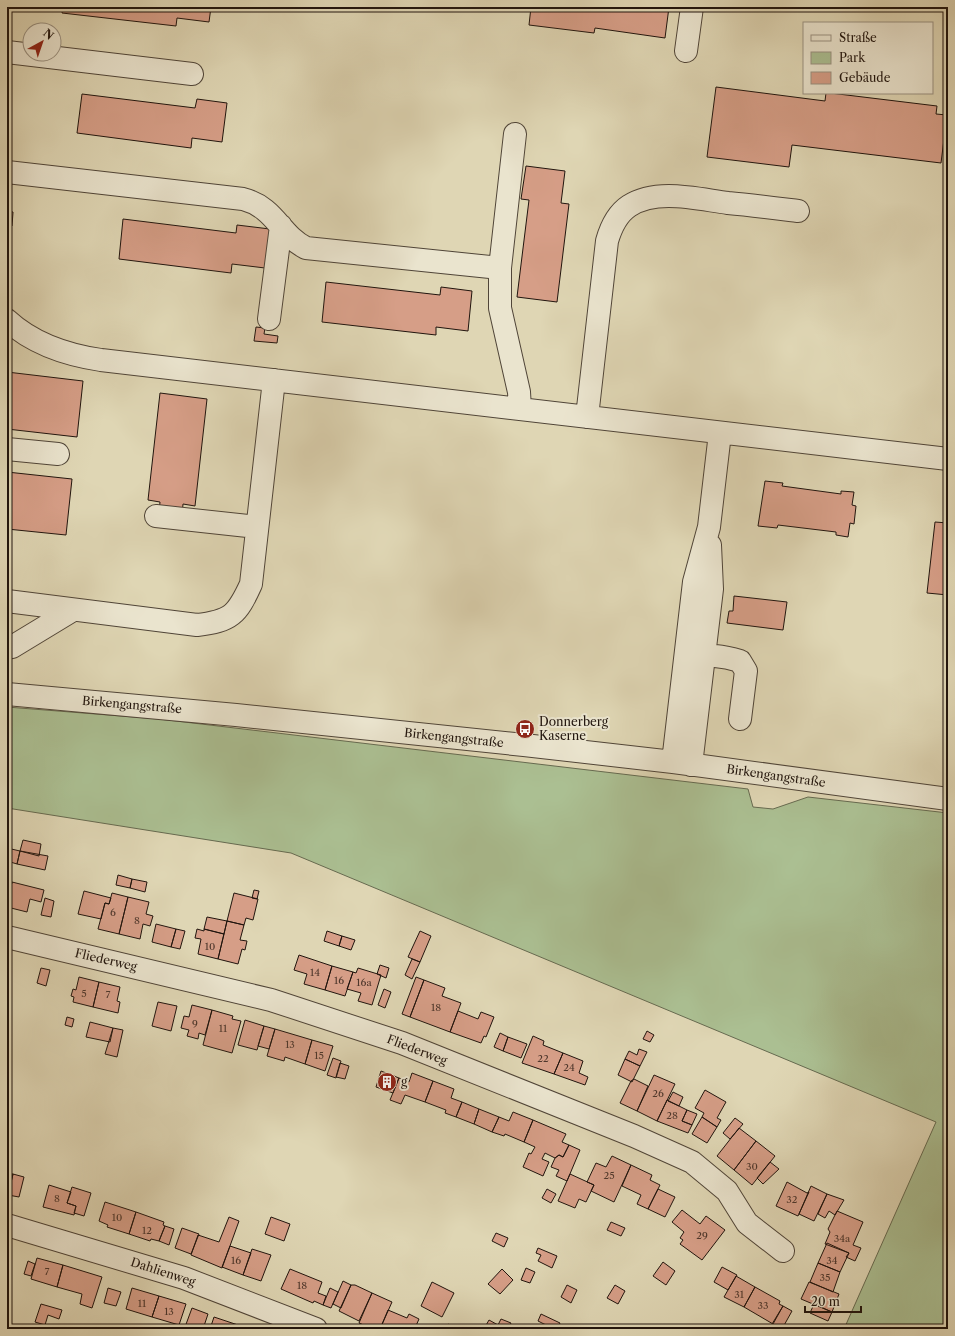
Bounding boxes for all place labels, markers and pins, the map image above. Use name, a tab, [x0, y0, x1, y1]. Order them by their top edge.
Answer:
place label: Donnerberg Kaserne	[539, 714, 609, 743]
bus stop icon: Donnerberg Kaserne	[514, 718, 536, 740]
building icon: g	[376, 1071, 398, 1093]
place label: g	[401, 1074, 408, 1089]

